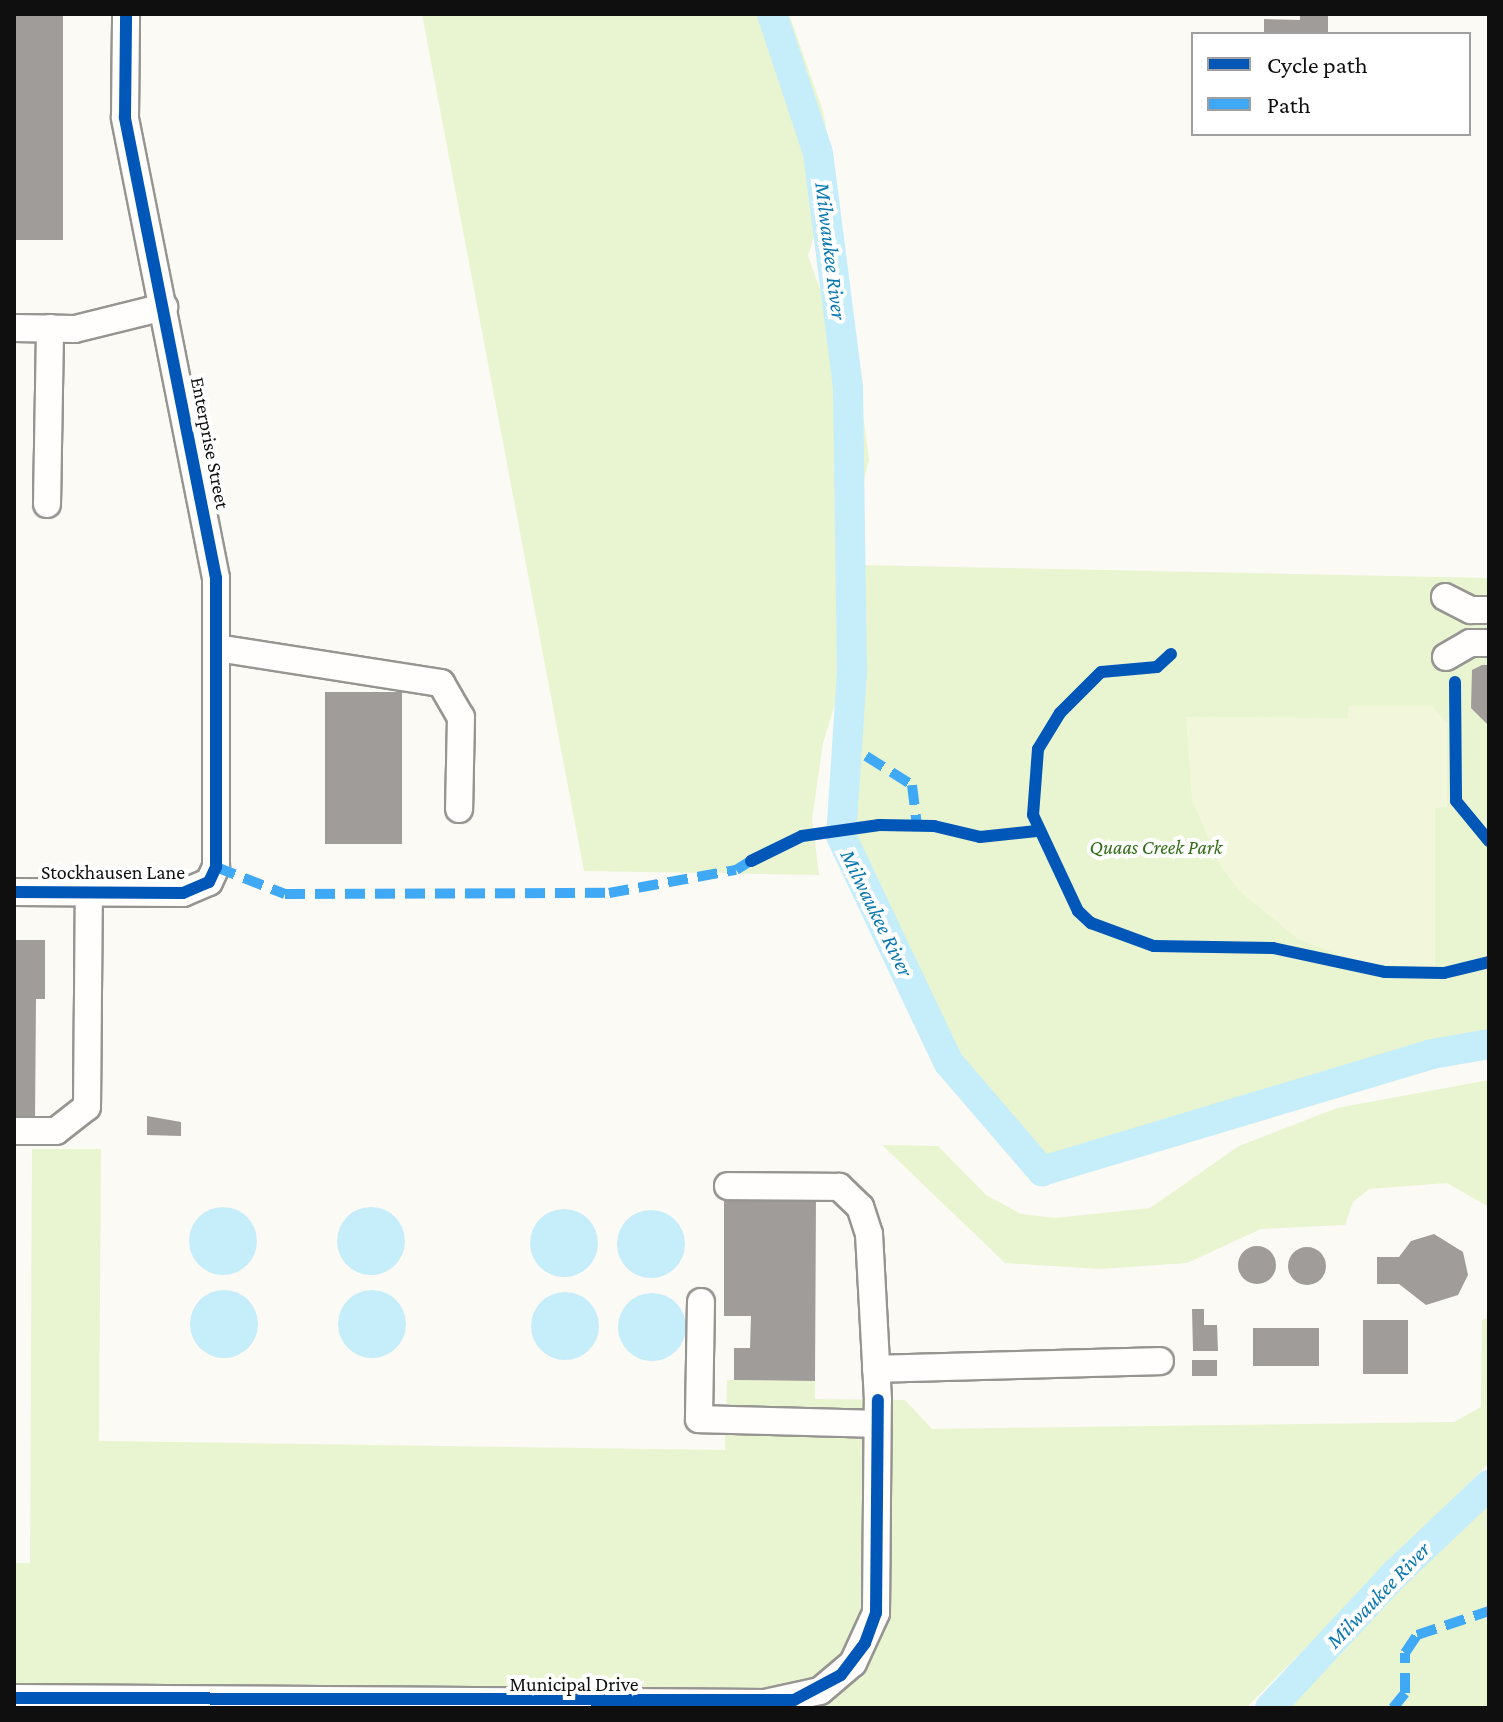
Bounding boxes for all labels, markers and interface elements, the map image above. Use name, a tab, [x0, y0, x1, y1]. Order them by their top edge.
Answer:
legend	[1191, 32, 1471, 136]
text: Cycle path	[1267, 51, 1368, 78]
text: Path	[1267, 91, 1311, 118]
water label: Milwaukee River	[809, 181, 853, 321]
street label: Enterprise Street	[185, 375, 235, 511]
park label: Quaas Creek Park	[1090, 835, 1222, 859]
water label: Milwaukee River	[835, 845, 919, 981]
street label: Stockhausen Lane	[41, 860, 185, 884]
water label: Milwaukee River	[1321, 1536, 1435, 1654]
street label: Municipal Drive	[510, 1672, 638, 1696]

